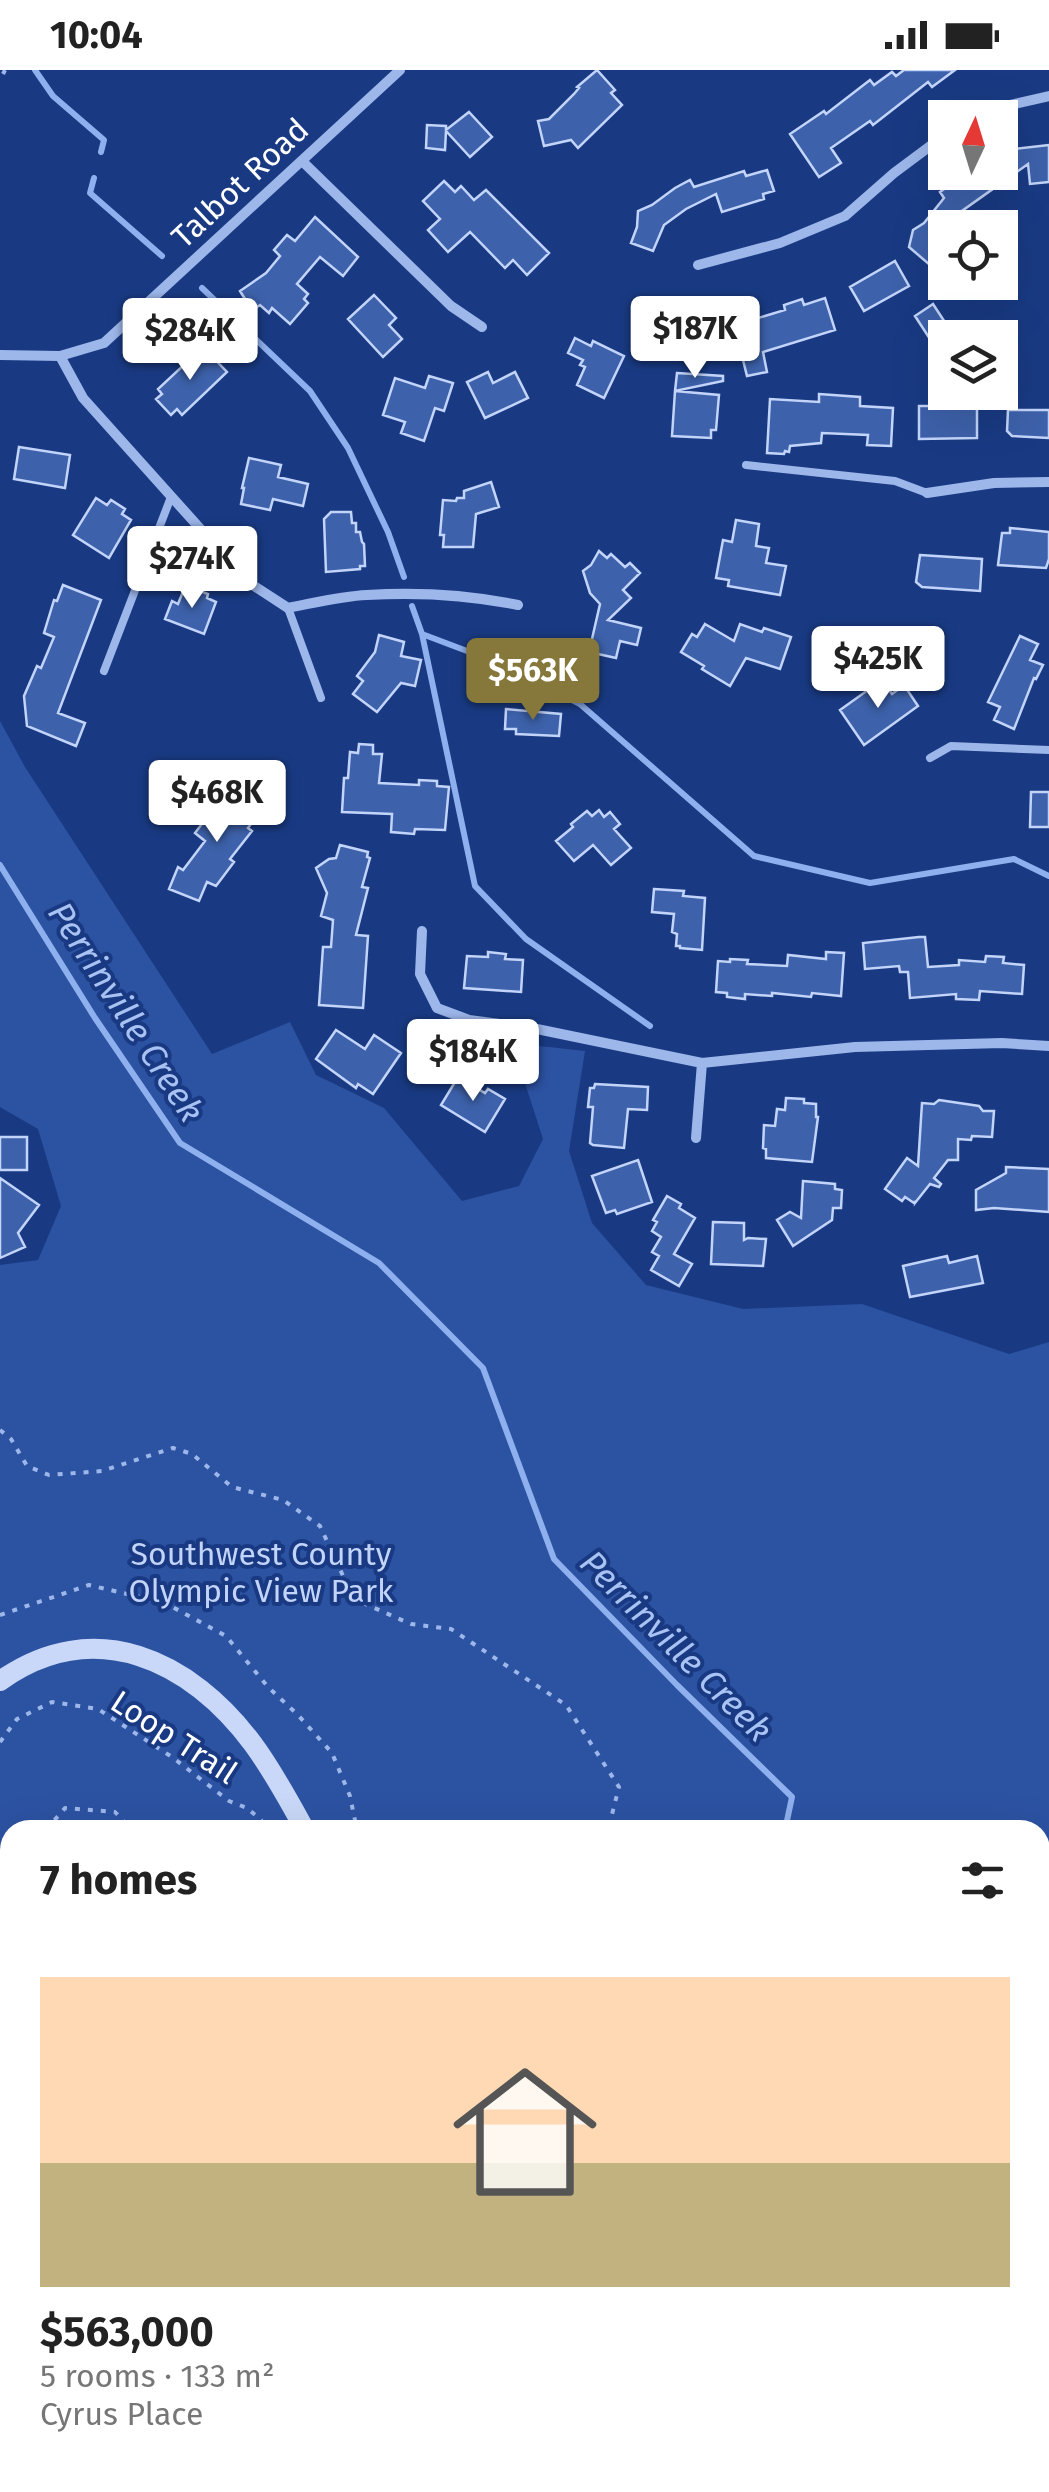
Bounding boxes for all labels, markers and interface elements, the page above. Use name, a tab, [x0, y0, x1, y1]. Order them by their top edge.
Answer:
text: 10:04	[50, 12, 143, 58]
north arrow	[928, 100, 1018, 190]
map controls	[928, 100, 1018, 410]
street label: Talbot Road	[164, 110, 316, 256]
button: locate	[928, 210, 1018, 300]
pin: $187K	[625, 296, 765, 381]
pin: $284K	[120, 298, 260, 383]
text: $187K	[653, 309, 737, 347]
text: $284K	[145, 311, 235, 349]
button: layers	[928, 320, 1018, 410]
pin: $274K	[122, 526, 262, 611]
text: $274K	[149, 539, 235, 577]
pin: $425K	[808, 626, 948, 711]
pin: $563K	[463, 638, 603, 723]
text: $425K	[834, 639, 922, 677]
text: $563K	[488, 651, 578, 689]
pin: $468K	[147, 760, 287, 845]
text: $468K	[171, 773, 263, 811]
water label: Perrinville Creek	[39, 894, 213, 1130]
pin: $184K	[403, 1019, 543, 1104]
text: $184K	[429, 1032, 517, 1070]
park label: Southwest County Olympic View Park	[129, 1535, 394, 1610]
water label: Perrinville Creek	[571, 1541, 781, 1751]
street label: Loop Trail	[104, 1682, 244, 1792]
icon: filters	[955, 1853, 1010, 1908]
text: 7 homes	[40, 1855, 197, 1905]
icon: home	[435, 2042, 615, 2222]
text: $563,000	[40, 2307, 214, 2357]
text: 5 rooms · 133 m²	[40, 2357, 275, 2395]
text: Cyrus Place	[40, 2395, 203, 2433]

